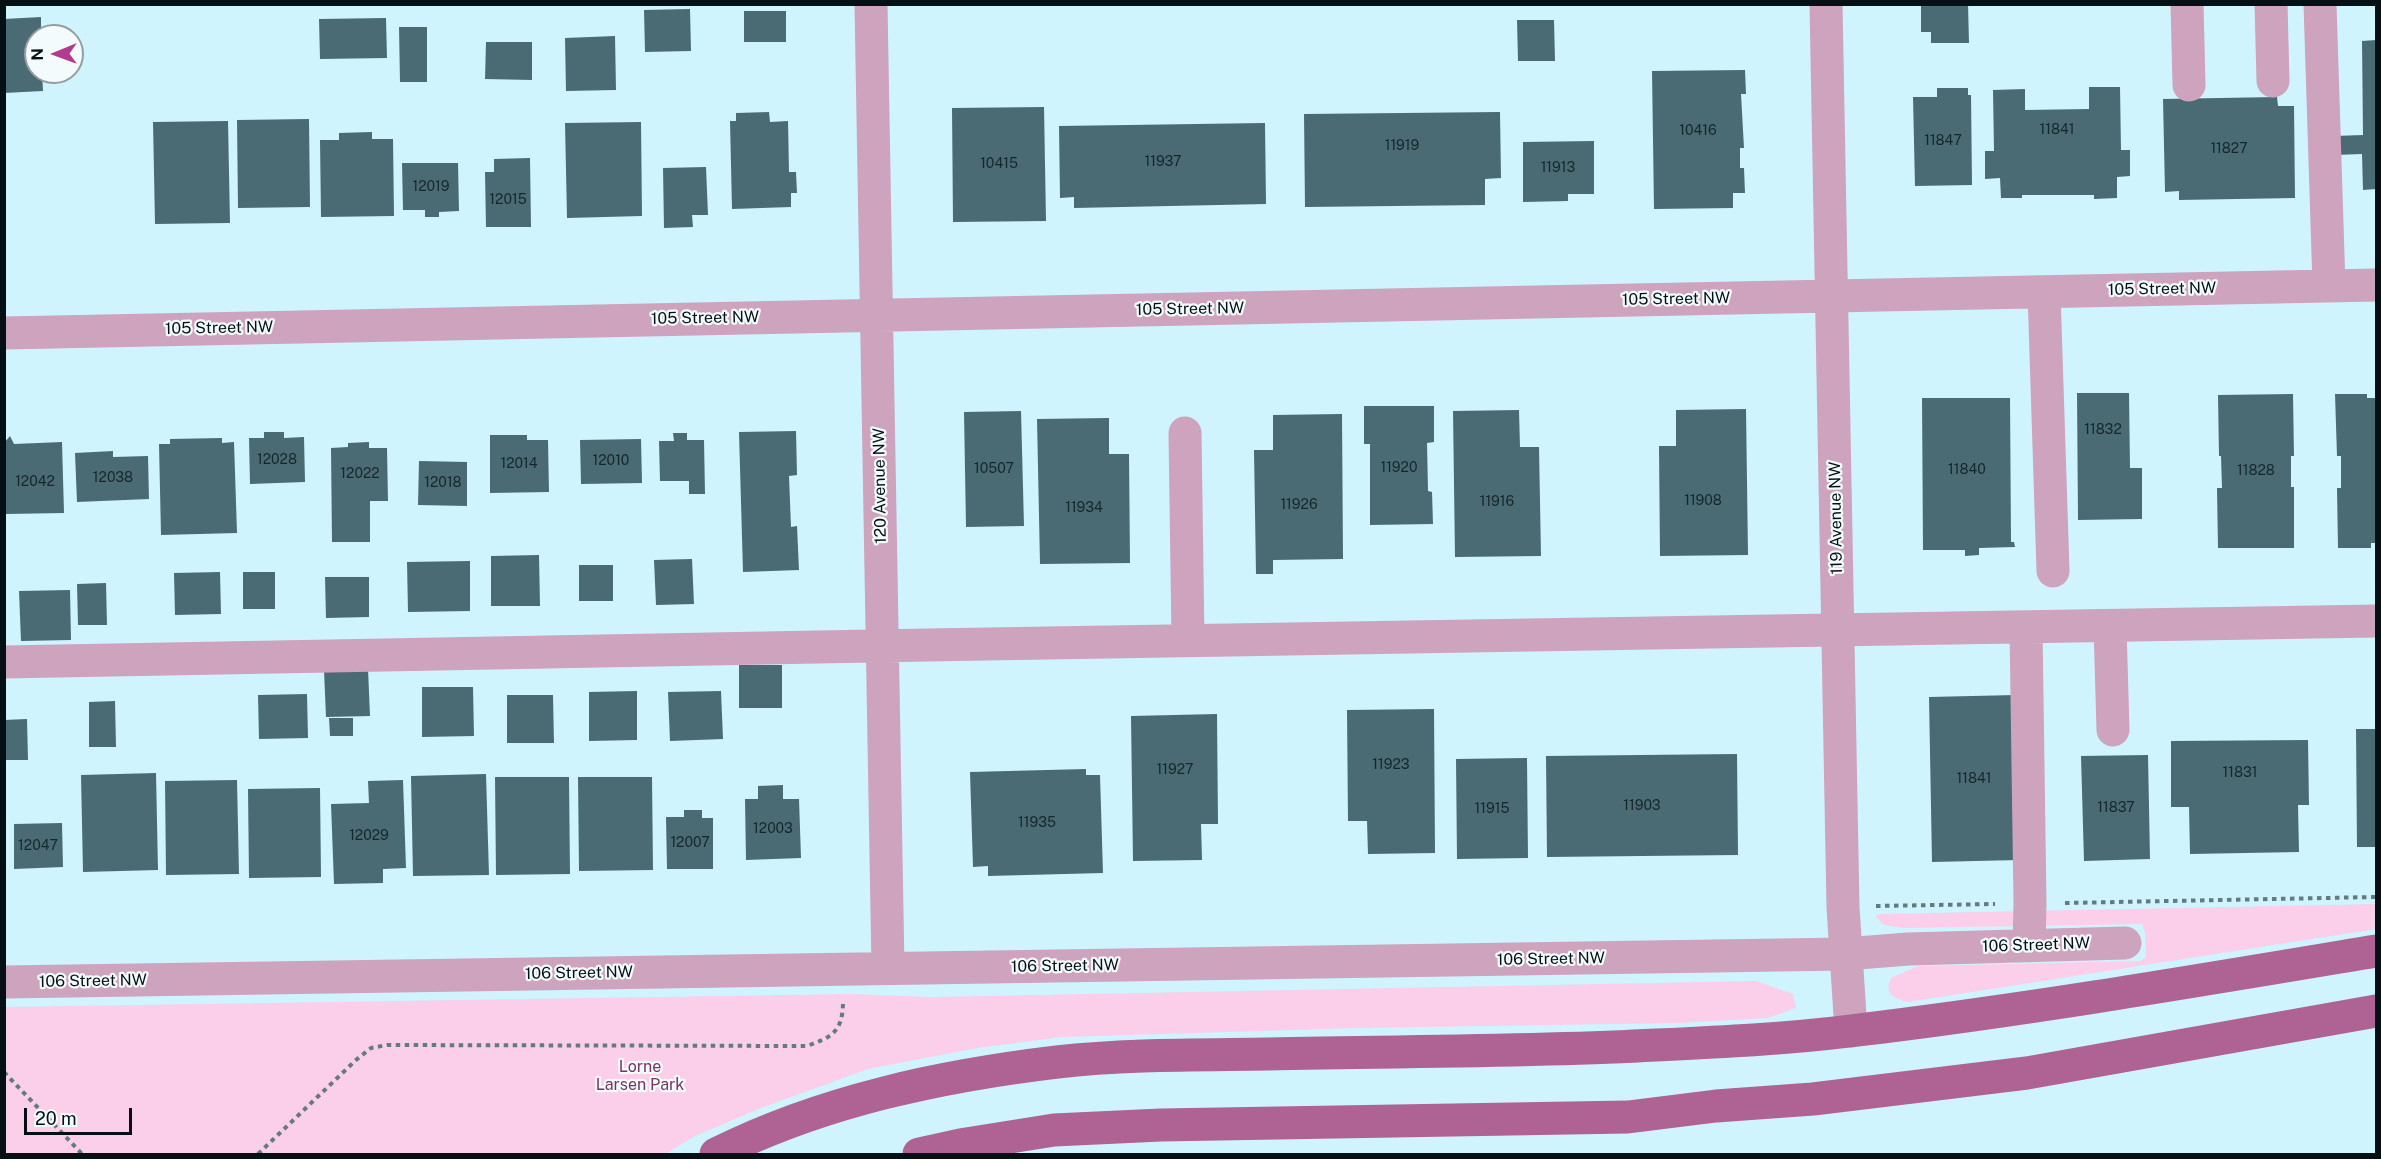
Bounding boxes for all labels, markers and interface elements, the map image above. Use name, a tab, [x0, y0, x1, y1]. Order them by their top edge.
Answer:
north arrow	[24, 24, 84, 84]
text: N	[28, 48, 47, 61]
house number: 11841	[2040, 122, 2074, 138]
house number: 10416	[1679, 123, 1717, 139]
house number: 11847	[1924, 133, 1962, 149]
house number: 11919	[1385, 138, 1419, 154]
house number: 11827	[2210, 141, 2248, 157]
house number: 11937	[1144, 154, 1182, 170]
house number: 10415	[980, 156, 1018, 172]
house number: 11913	[1541, 160, 1575, 176]
house number: 12019	[412, 179, 450, 195]
house number: 12015	[489, 192, 527, 208]
street label: 105 Street NW	[2108, 278, 2216, 300]
street label: 105 Street NW	[1622, 288, 1730, 310]
street label: 105 Street NW	[1136, 298, 1244, 320]
street label: 105 Street NW	[651, 307, 759, 329]
street label: 105 Street NW	[165, 317, 273, 339]
house number: 11832	[2084, 422, 2122, 438]
street label: 120 Avenue NW	[869, 428, 891, 544]
house number: 12028	[257, 452, 297, 468]
house number: 12010	[593, 453, 629, 469]
house number: 12014	[500, 456, 538, 472]
house number: 11920	[1380, 460, 1418, 476]
house number: 10507	[974, 461, 1014, 477]
street label: 119 Avenue NW	[1825, 461, 1847, 575]
house number: 11840	[1948, 462, 1986, 478]
house number: 11828	[2237, 463, 2275, 479]
house number: 12022	[340, 466, 380, 482]
house number: 12038	[93, 470, 133, 486]
house number: 12042	[15, 474, 55, 490]
house number: 12018	[424, 475, 462, 491]
house number: 11908	[1684, 493, 1722, 509]
house number: 11916	[1480, 494, 1514, 510]
house number: 11926	[1280, 497, 1318, 513]
house number: 11934	[1065, 500, 1103, 516]
house number: 11923	[1372, 757, 1410, 773]
house number: 11927	[1157, 762, 1193, 778]
house number: 11831	[2223, 765, 2257, 781]
house number: 11841	[1957, 771, 1991, 787]
house number: 11903	[1623, 798, 1661, 814]
house number: 11837	[2097, 800, 2135, 816]
house number: 11915	[1475, 801, 1509, 817]
house number: 11935	[1018, 815, 1056, 831]
house number: 12003	[753, 821, 793, 837]
house number: 12029	[349, 828, 389, 844]
house number: 12007	[670, 835, 710, 851]
house number: 12047	[18, 838, 58, 854]
street label: 106 Street NW	[1982, 934, 2090, 956]
street label: 106 Street NW	[1497, 948, 1605, 970]
street label: 106 Street NW	[1011, 955, 1119, 977]
street label: 106 Street NW	[525, 962, 633, 984]
street label: 106 Street NW	[39, 970, 147, 992]
park label: Lorne Larsen Park	[596, 1057, 684, 1095]
scale bar	[27, 1096, 135, 1134]
text: 20 m	[35, 1108, 77, 1129]

